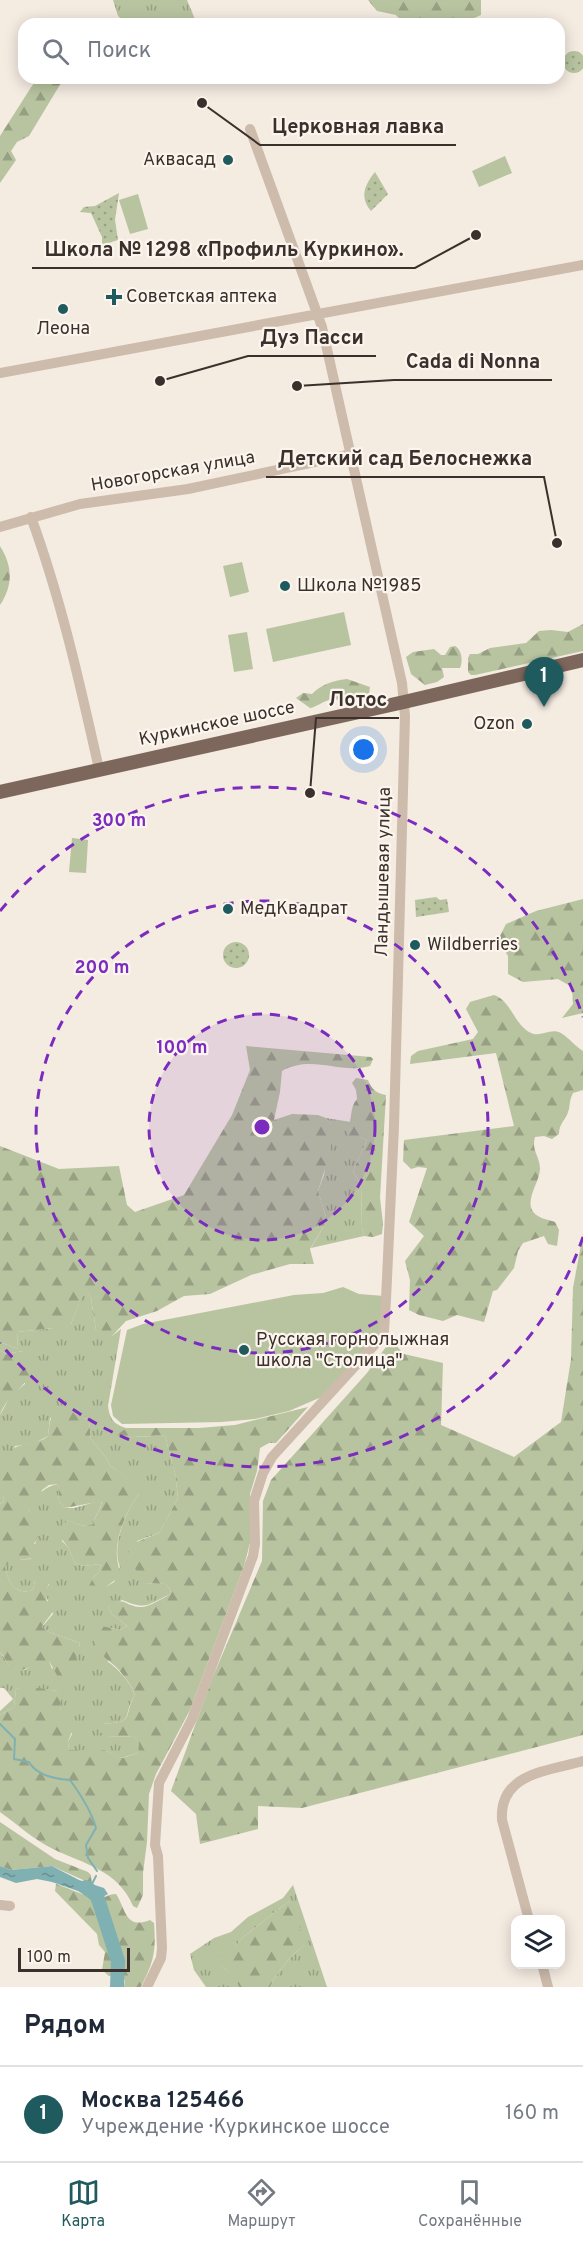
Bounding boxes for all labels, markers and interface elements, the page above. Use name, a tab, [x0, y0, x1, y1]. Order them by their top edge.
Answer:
search box	[18, 18, 565, 84]
icon: search	[39, 35, 72, 68]
text: Поиск	[87, 38, 151, 65]
callout: Церковная лавка	[260, 107, 456, 145]
text: Церковная лавка	[272, 115, 444, 141]
place label: Аквасад	[143, 149, 216, 172]
marker: Аквасад	[221, 153, 235, 167]
callout: Школа № 1298 «Профиль Куркино».	[32, 230, 415, 268]
text: Школа № 1298 «Профиль Куркино».	[44, 238, 404, 264]
place label: Советская аптека	[126, 286, 277, 309]
marker: Советская аптека	[107, 290, 121, 304]
marker: Леона	[56, 302, 70, 316]
place label: Леона	[36, 318, 90, 341]
callout: Дуэ Пасси	[248, 318, 376, 356]
text: Дуэ Пасси	[260, 326, 364, 352]
callout: Cada di Nonna	[394, 342, 552, 380]
text: Cada di Nonna	[406, 350, 540, 376]
callout: Детский сад Белоснежка	[266, 439, 544, 477]
street label: Новогорская улица	[89, 446, 257, 498]
text: Детский сад Белоснежка	[278, 447, 532, 473]
place label: Школа №1985	[297, 575, 421, 598]
marker: Школа №1985	[278, 579, 292, 593]
pin: 1	[524, 658, 564, 707]
callout: Лотос	[316, 680, 399, 718]
text: Лотос	[329, 688, 387, 714]
street label: Куркинское шоссе	[137, 696, 297, 752]
place label: Ozon	[473, 713, 515, 736]
marker: Ozon	[520, 717, 534, 731]
your location	[349, 735, 378, 764]
street label: Ландышевая улица	[371, 787, 397, 957]
text: 300 m	[92, 810, 146, 833]
place label: МедКвадрат	[240, 898, 348, 921]
marker: МедКвадрат	[221, 902, 235, 916]
place label: Wildberries	[427, 934, 518, 957]
marker: Wildberries	[408, 938, 422, 952]
text: 200 m	[74, 957, 130, 980]
text: 100 m	[156, 1037, 208, 1060]
centre of rings	[252, 1117, 272, 1137]
place label: Русская горнолыжная школа "Столица"	[256, 1329, 449, 1373]
marker: Русская горнолыжная школа "Столица"	[237, 1343, 251, 1357]
map controls	[511, 1915, 565, 1969]
button: layers	[511, 1915, 565, 1969]
scale bar	[18, 1945, 130, 1972]
text: 100 m	[27, 1948, 71, 1968]
text: Рядом	[24, 2010, 106, 2043]
text: Москва 125466	[81, 2088, 244, 2115]
text: 1	[40, 2101, 48, 2127]
text: 160 m	[505, 2101, 559, 2127]
text: Учреждение · Куркинское шоссе	[81, 2115, 390, 2141]
tab: Карта	[61, 2176, 105, 2232]
tab: Маршрут	[227, 2176, 296, 2232]
tab: Сохранённые	[418, 2176, 522, 2232]

